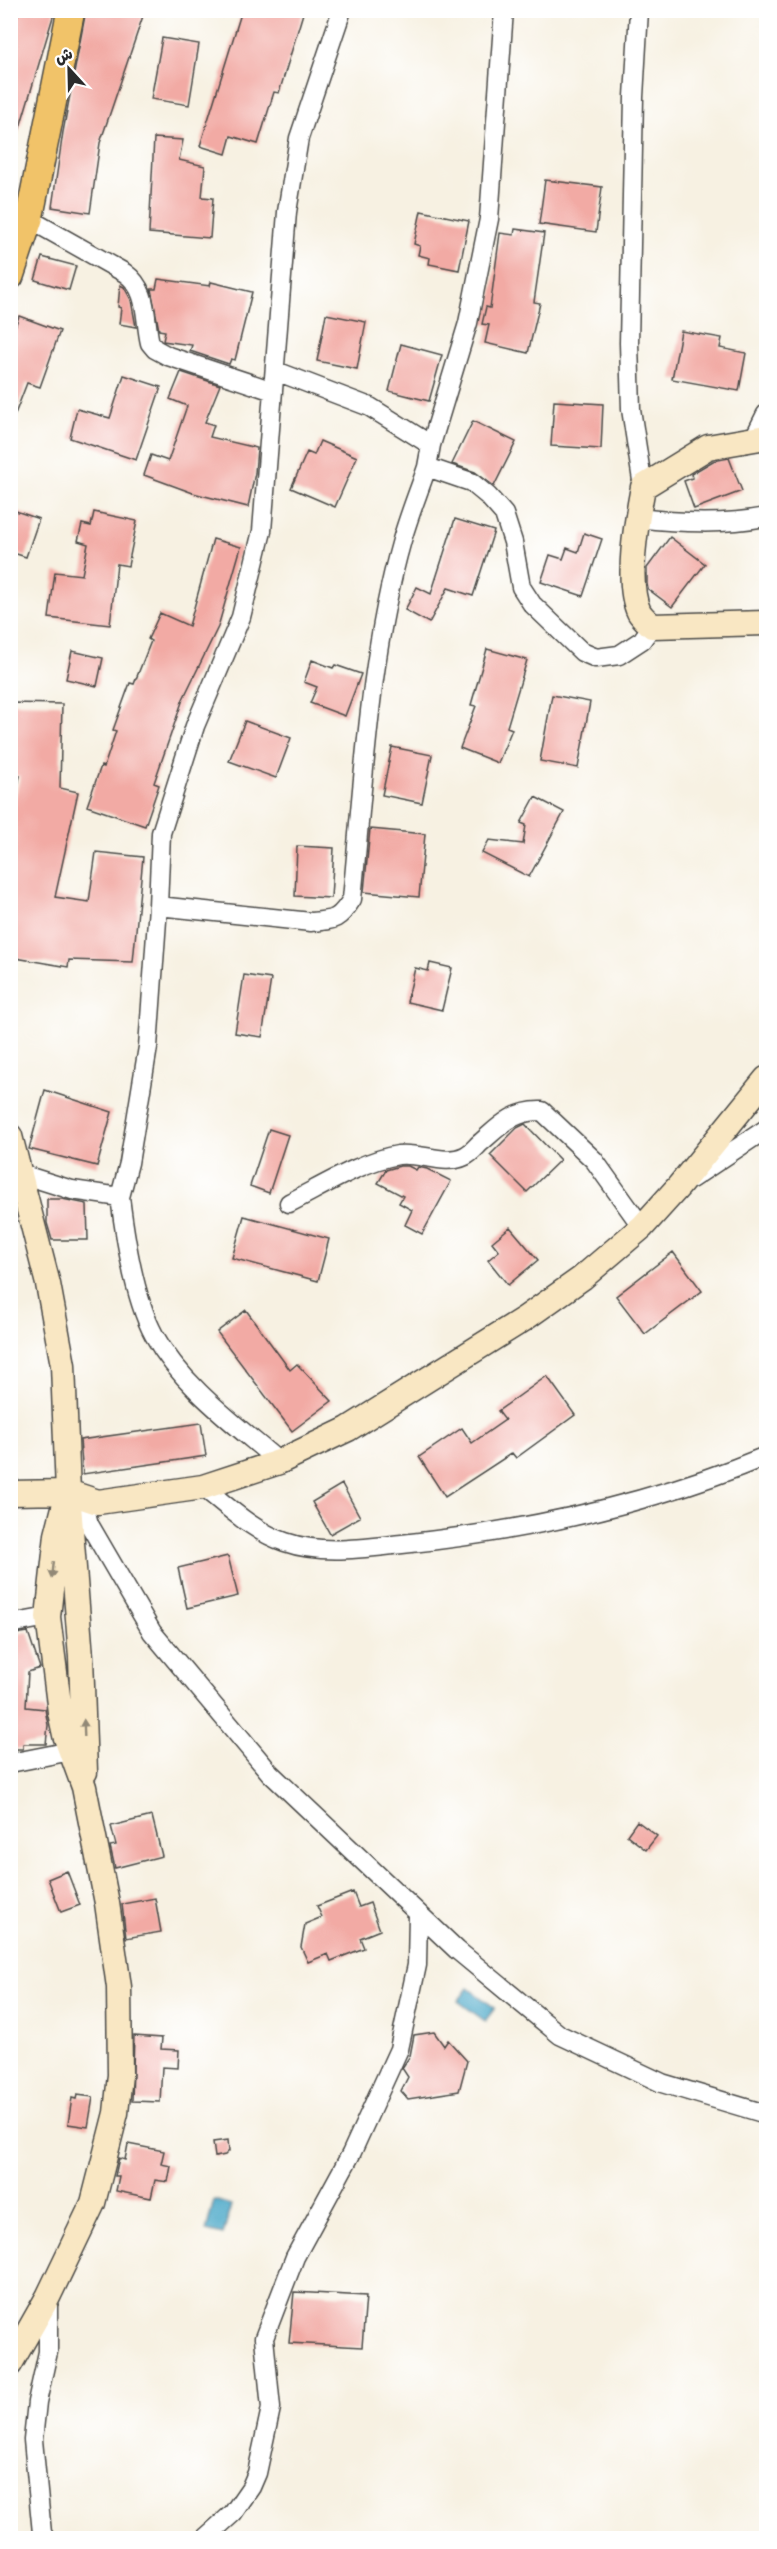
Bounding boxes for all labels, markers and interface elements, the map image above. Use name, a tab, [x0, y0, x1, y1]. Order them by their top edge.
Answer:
north arrow	[39, 39, 99, 99]
text: ش	[51, 42, 76, 69]
one-way arrow	[48, 1561, 58, 1580]
one-way arrow	[80, 1719, 89, 1738]

